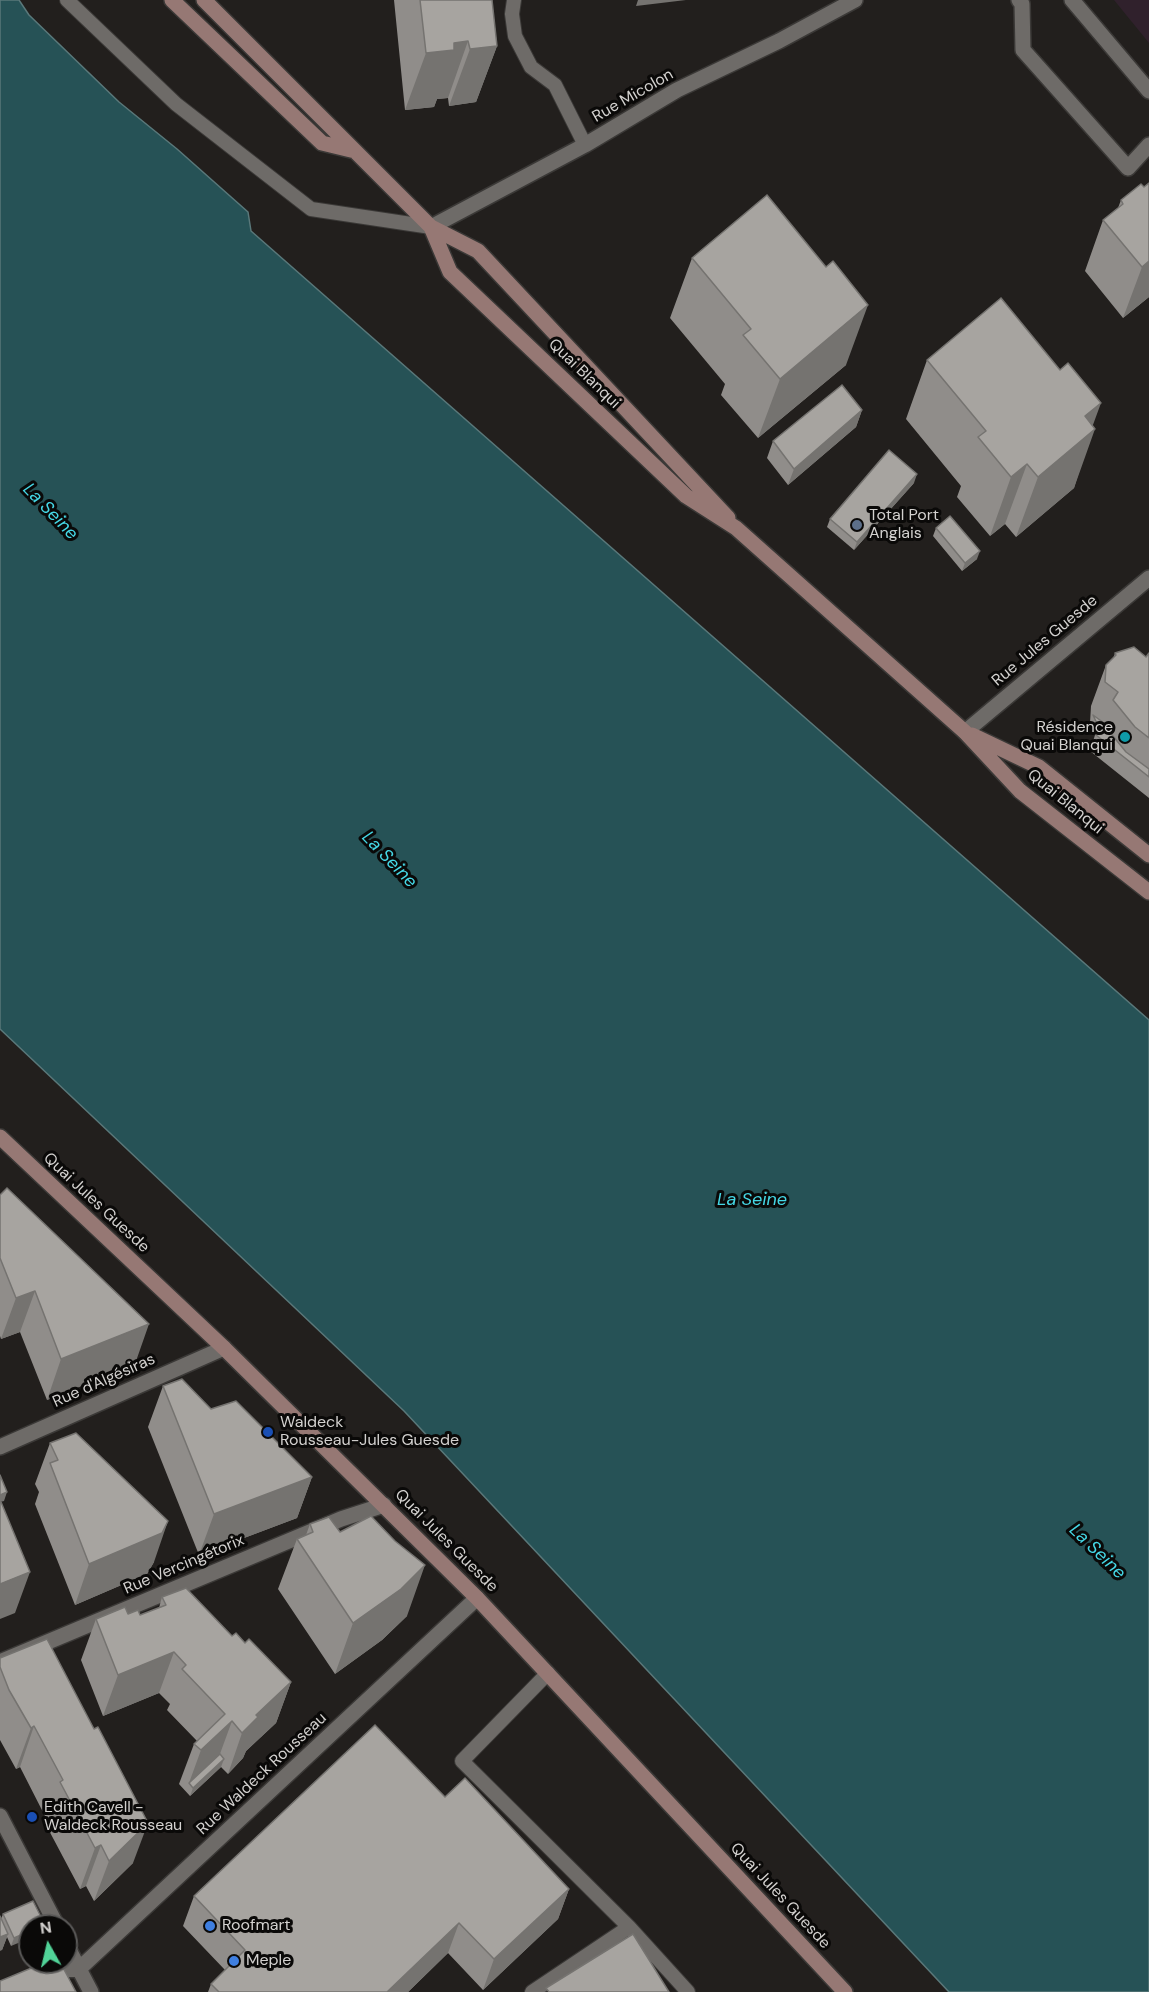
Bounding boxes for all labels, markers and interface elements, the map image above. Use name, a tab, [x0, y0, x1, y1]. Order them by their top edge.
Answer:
street label: Rue Micolon	[589, 65, 677, 127]
street label: Quai Blanqui	[544, 335, 624, 413]
water label: La Seine	[18, 479, 82, 545]
place label: Total Port Anglais	[869, 506, 939, 544]
marker: Total Port Anglais	[850, 518, 864, 532]
street label: Rue Jules Guesde	[988, 591, 1102, 691]
place label: Résidence Quai Blanqui	[1021, 718, 1113, 756]
marker: Résidence Quai Blanqui	[1118, 730, 1132, 744]
street label: Quai Blanqui	[1023, 765, 1107, 839]
water label: La Seine	[357, 827, 421, 893]
street label: Quai Jules Guesde	[39, 1149, 153, 1257]
water label: La Seine	[717, 1189, 787, 1211]
street label: Rue d'Algésiras	[50, 1350, 158, 1412]
place label: Waldeck Rousseau-Jules Guesde	[280, 1413, 459, 1451]
marker: Waldeck Rousseau-Jules Guesde	[261, 1425, 275, 1439]
street label: Quai Jules Guesde	[390, 1485, 502, 1597]
water label: La Seine	[1064, 1520, 1130, 1584]
street label: Rue Vercingétorix	[121, 1531, 247, 1599]
street label: Rue Waldeck Rousseau	[193, 1709, 331, 1839]
place label: Edith Cavell - Waldeck Rousseau	[44, 1798, 182, 1836]
marker: Edith Cavell - Waldeck Rousseau	[25, 1810, 39, 1824]
street label: Quai Jules Guesde	[726, 1839, 834, 1953]
north arrow	[18, 1914, 78, 1974]
text: N	[38, 1916, 53, 1939]
place label: Roofmart	[222, 1916, 291, 1936]
marker: Roofmart	[203, 1919, 217, 1933]
place label: Meple	[246, 1951, 291, 1971]
marker: Meple	[227, 1954, 241, 1968]

